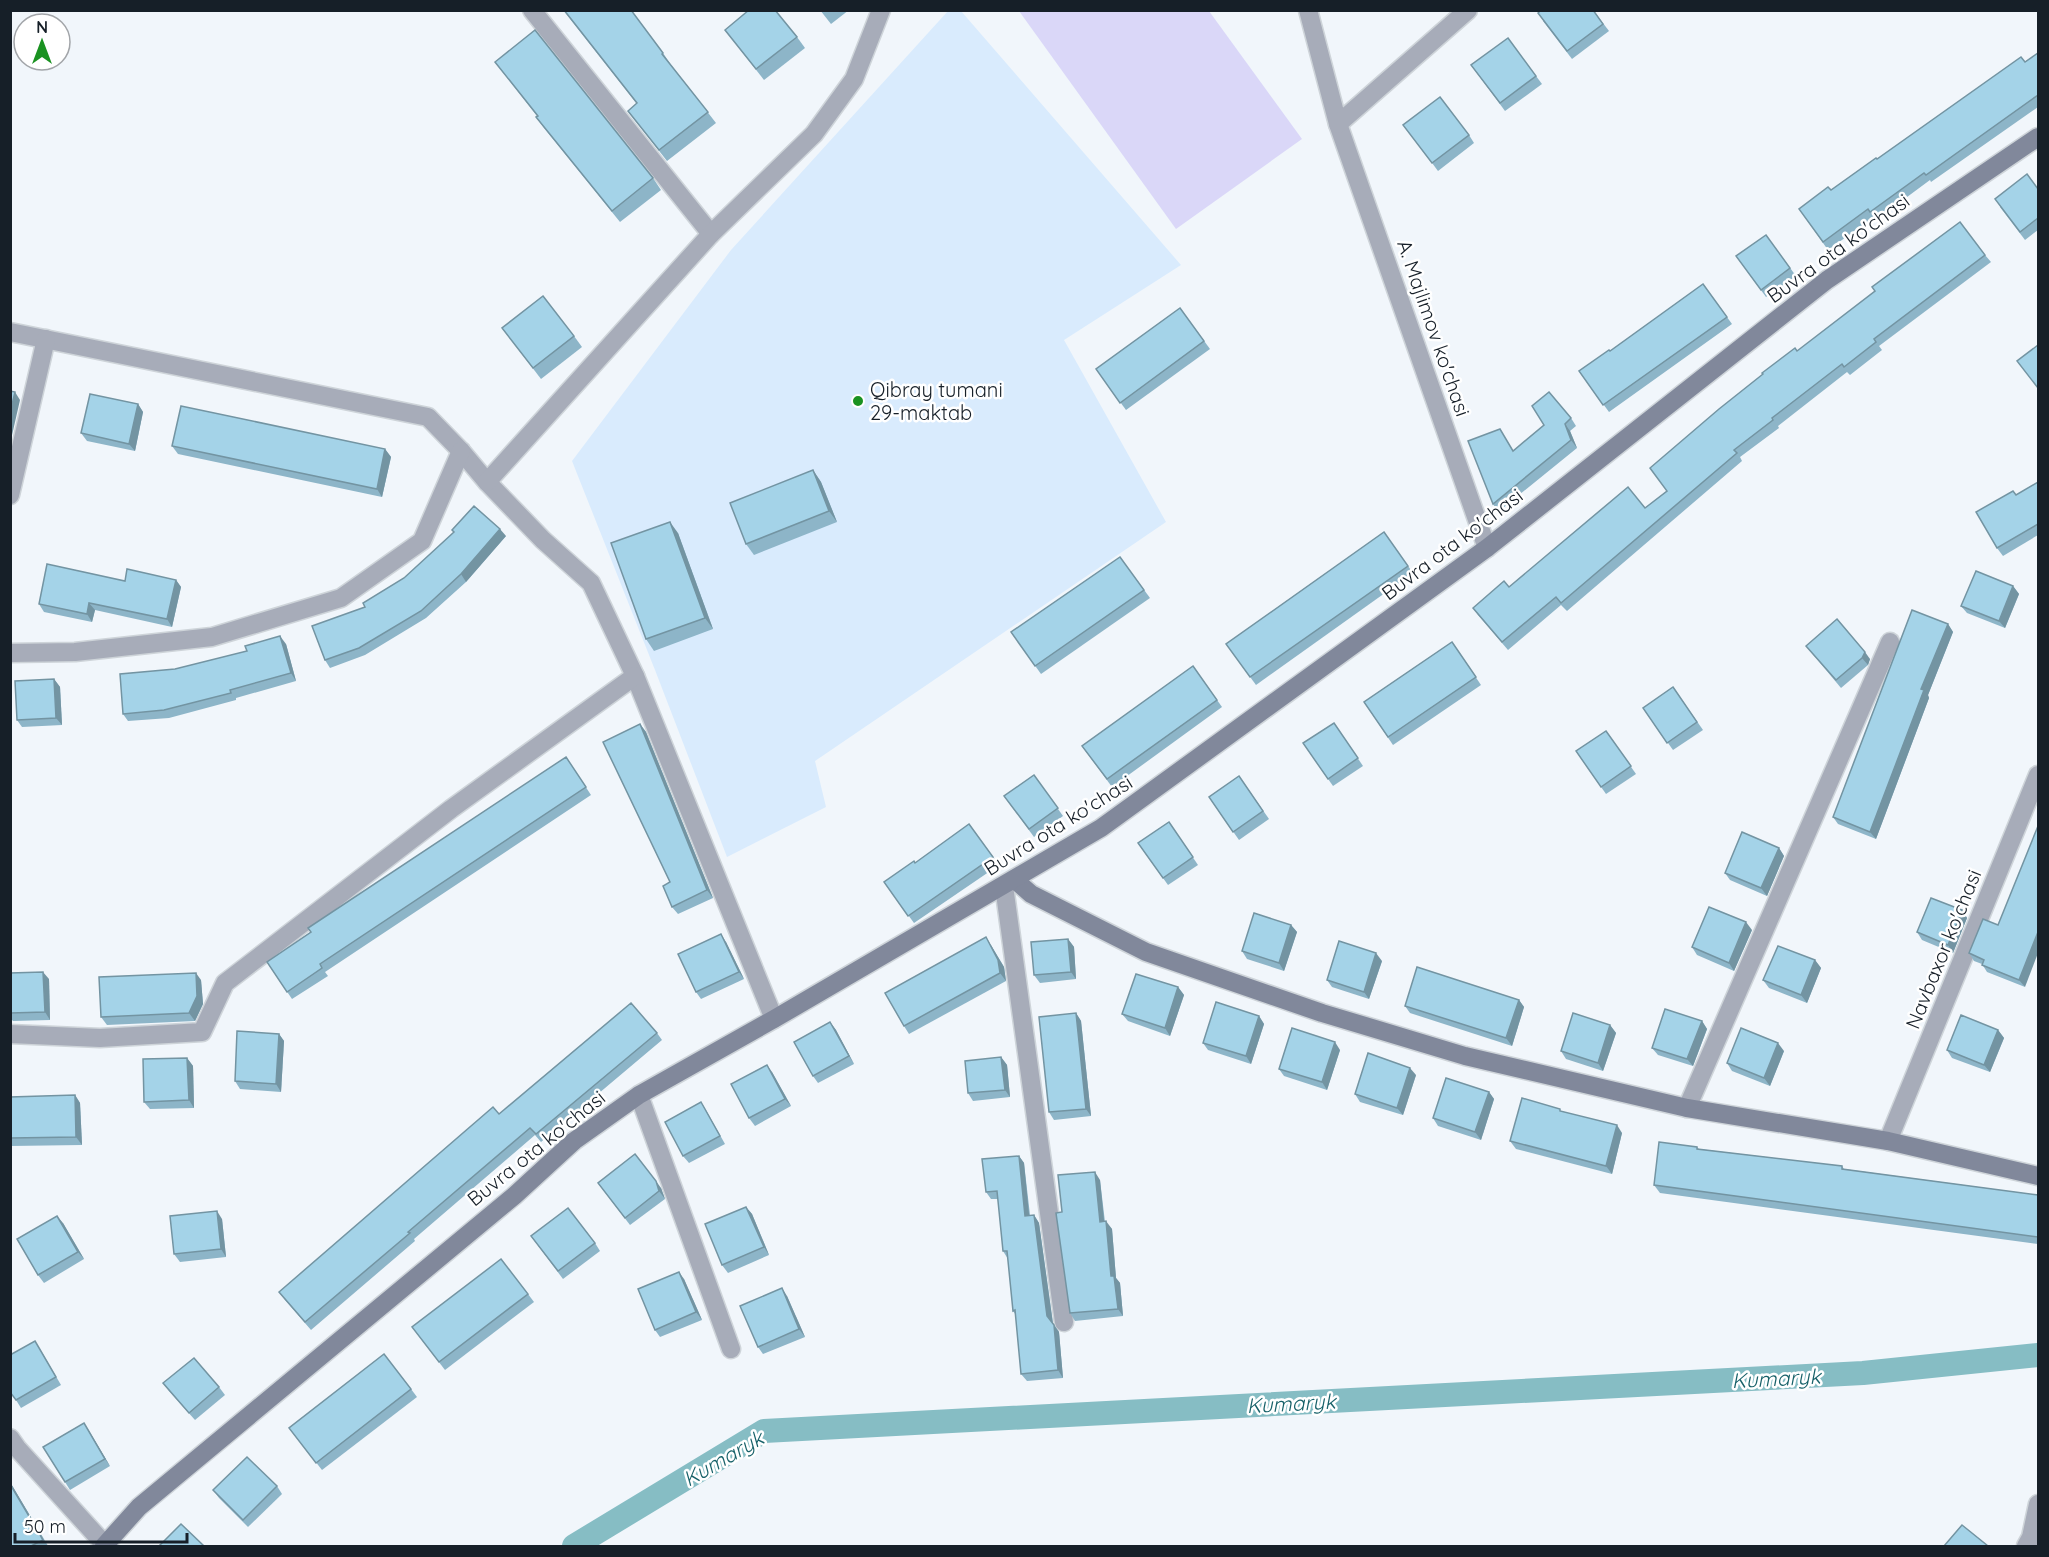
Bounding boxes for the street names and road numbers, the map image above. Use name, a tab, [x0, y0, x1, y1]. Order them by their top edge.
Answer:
street label: Buvra ota ko'chasi	[1762, 188, 1914, 308]
street label: A. Majlimov ko'chasi	[1392, 237, 1476, 419]
street label: Buvra ota ko'chasi	[1377, 483, 1527, 605]
street label: Buvra ota ko'chasi	[979, 769, 1137, 881]
street label: Navbaxor ko'chasi	[1900, 866, 1986, 1032]
street label: Buvra ota ko'chasi	[462, 1085, 610, 1211]

